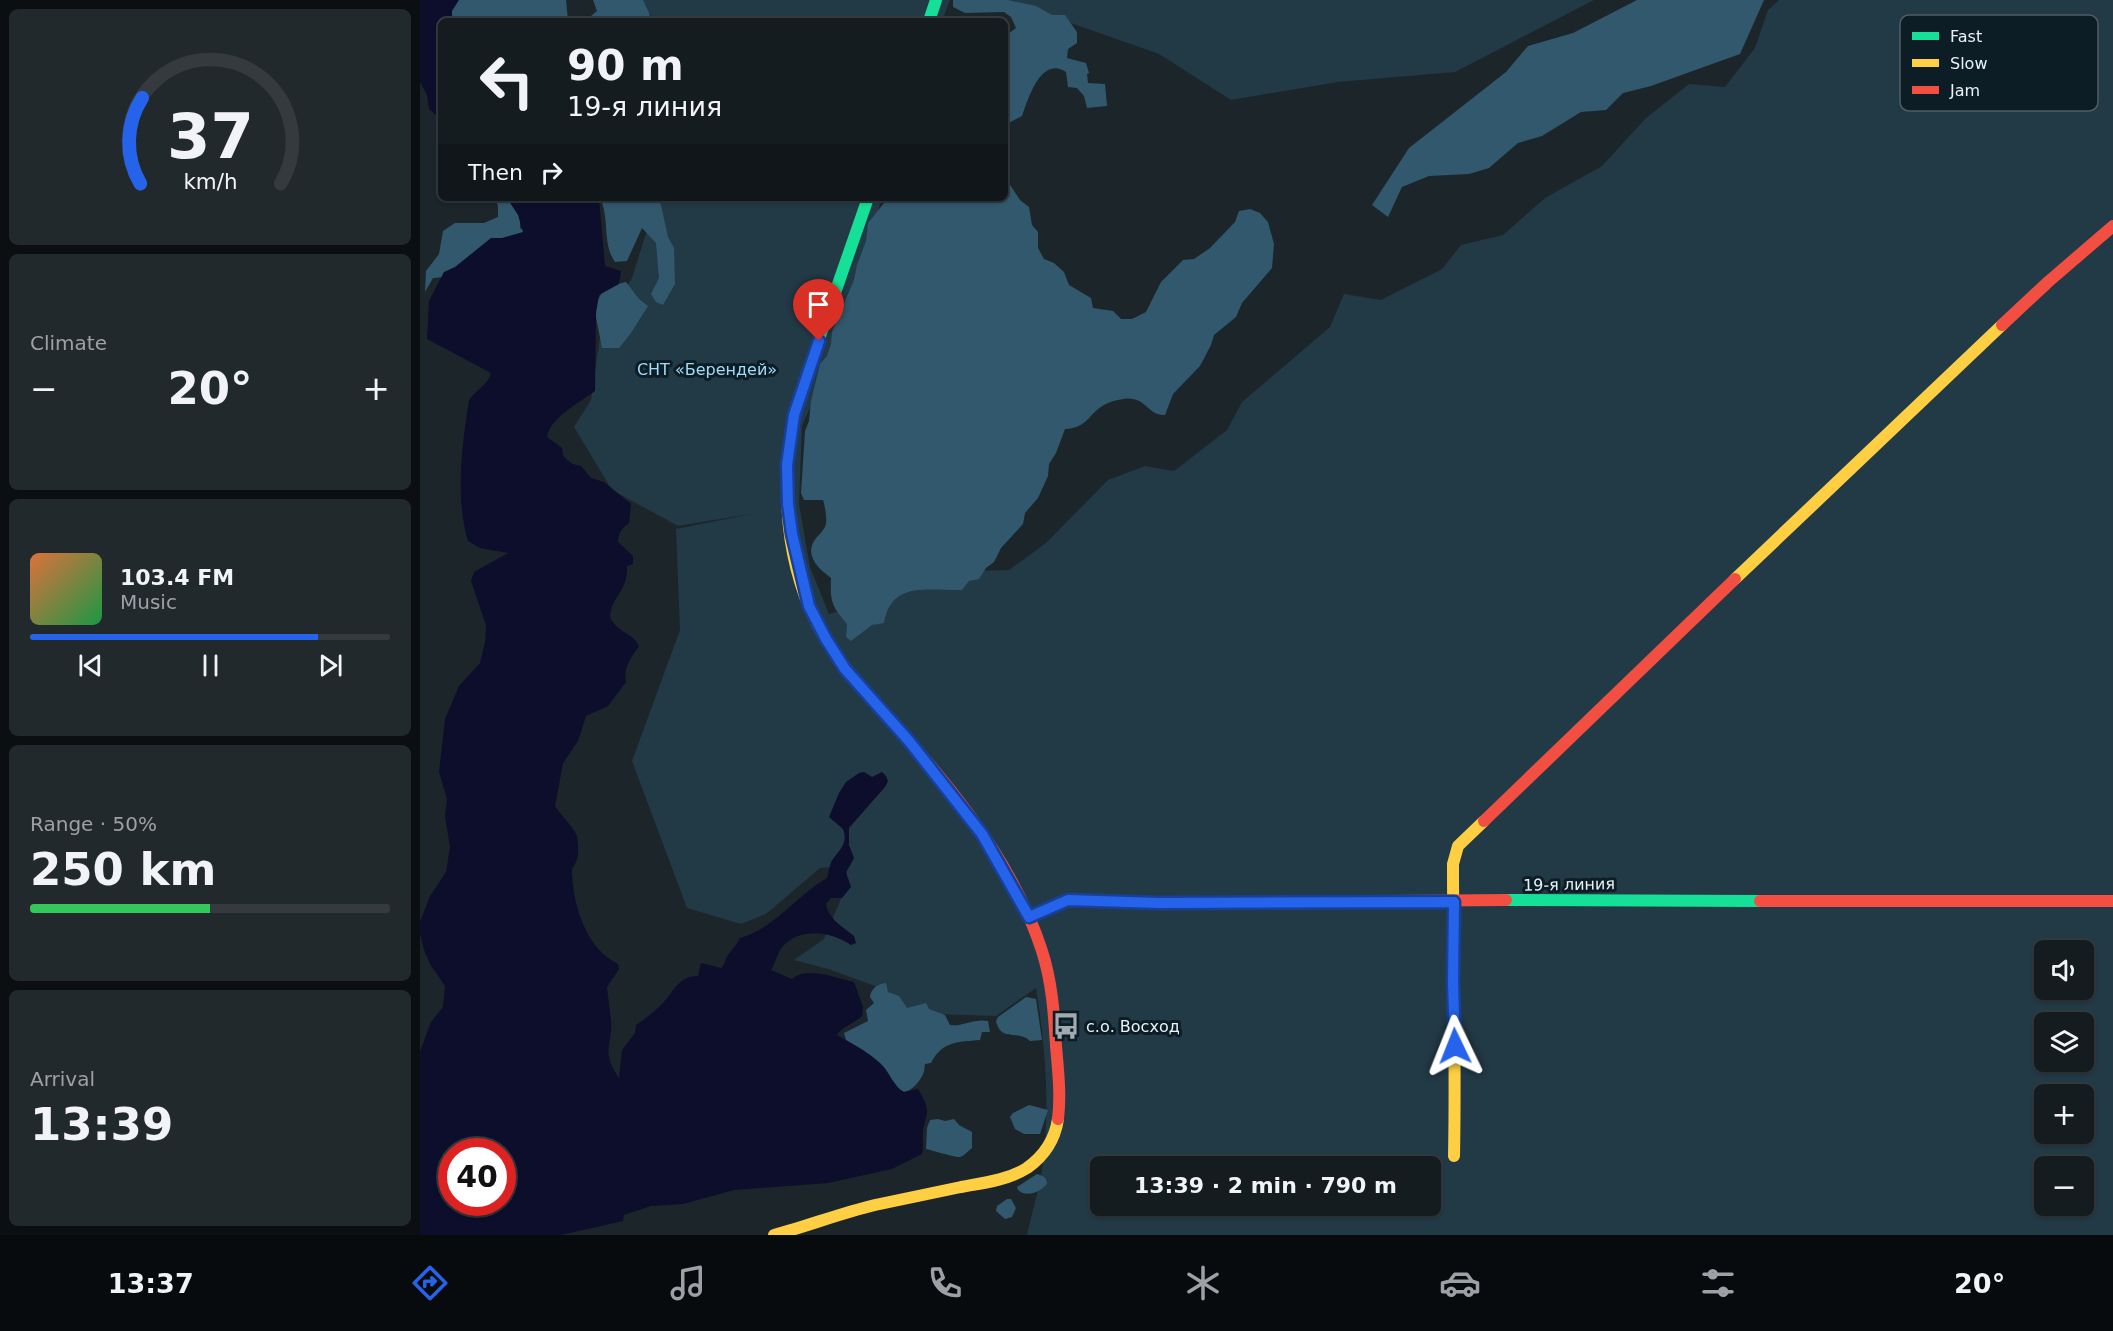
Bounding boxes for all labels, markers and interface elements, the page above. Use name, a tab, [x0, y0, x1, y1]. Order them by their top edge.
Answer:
legend	[1900, 15, 2098, 111]
text: Fast	[1950, 27, 1982, 46]
text: 90 m	[567, 41, 684, 90]
icon: left	[468, 42, 546, 120]
text: Slow	[1950, 54, 1987, 73]
text: Jam	[1949, 81, 1980, 100]
text: 19-я линия	[567, 91, 722, 122]
text: 37	[167, 100, 253, 173]
icon: right	[535, 156, 568, 189]
text: Then	[468, 160, 523, 185]
text: km/h	[183, 169, 237, 194]
pin	[793, 279, 844, 341]
icon: arrive	[802, 288, 835, 321]
text: Climate	[30, 331, 107, 355]
park label: СНТ «Берендей»	[637, 360, 777, 379]
text: 20°	[167, 362, 253, 415]
text: −	[30, 369, 58, 408]
text: +	[362, 369, 390, 408]
text: 103.4 FM	[120, 565, 234, 590]
text: Music	[120, 590, 177, 614]
icon: previous	[74, 649, 107, 682]
icon: pause	[194, 649, 227, 682]
icon: next	[314, 649, 347, 682]
text: Range · 50%	[30, 812, 157, 836]
text: 250 km	[30, 843, 216, 896]
street label: 19-я линия	[1523, 874, 1615, 895]
map controls	[2034, 940, 2094, 1216]
button: sound	[2034, 940, 2094, 1000]
bus stop icon: с.о. Восход	[1051, 1011, 1081, 1041]
button: layers	[2034, 1012, 2094, 1072]
position arrow	[1423, 1014, 1487, 1078]
place label: с.о. Восход	[1086, 1017, 1180, 1036]
text: Arrival	[30, 1067, 95, 1091]
button: +	[2034, 1084, 2094, 1144]
text: 13:39	[30, 1098, 173, 1151]
speed limit sign: 40	[438, 1138, 516, 1216]
button: −	[2034, 1156, 2094, 1216]
text: 13:39 · 2 min · 790 m	[1134, 1173, 1397, 1198]
icon: directions	[409, 1262, 451, 1304]
icon: music	[667, 1262, 709, 1304]
icon: phone	[924, 1262, 966, 1304]
icon: climate	[1182, 1262, 1224, 1304]
icon: car	[1439, 1262, 1481, 1304]
icon: filters	[1697, 1262, 1739, 1304]
text: 13:37	[108, 1268, 194, 1299]
text: 20°	[1954, 1268, 2005, 1299]

